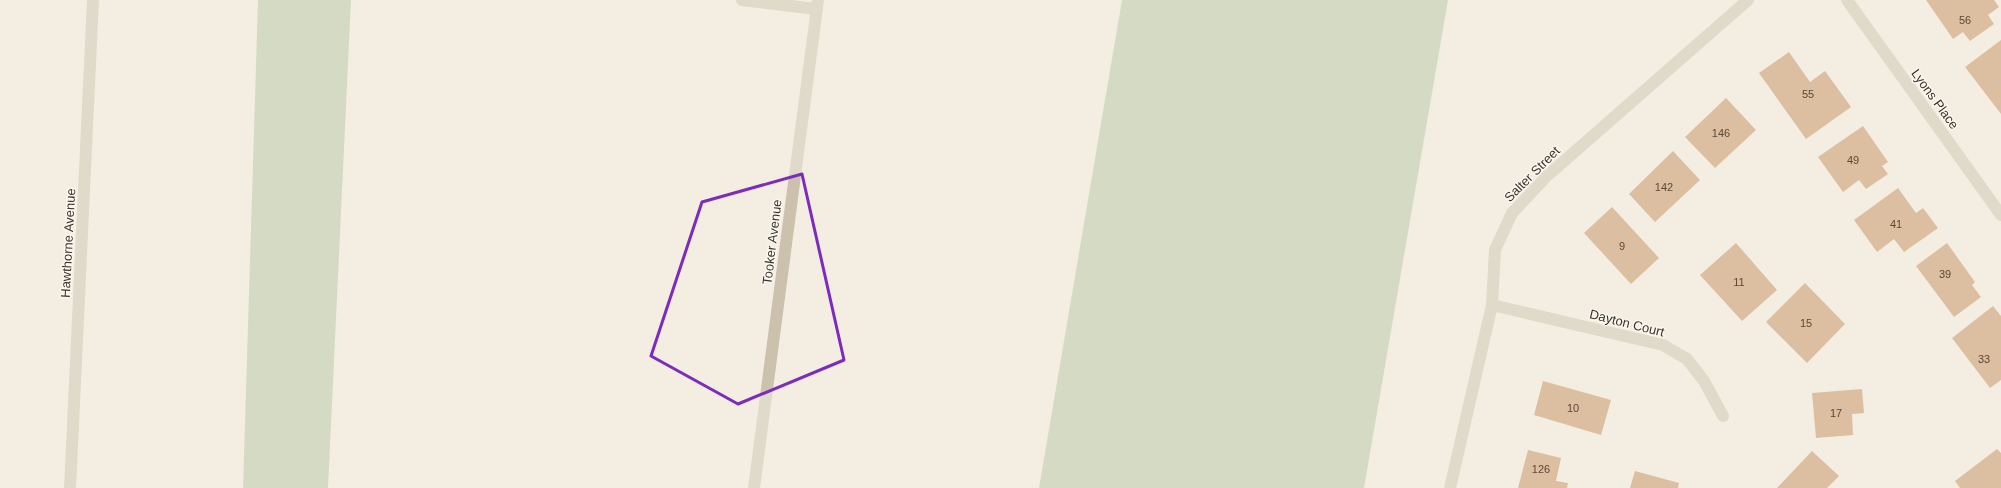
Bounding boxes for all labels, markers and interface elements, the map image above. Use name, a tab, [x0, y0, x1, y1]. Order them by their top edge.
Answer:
house number: 56	[1959, 14, 1971, 26]
street label: Lyons Place	[1908, 66, 1962, 132]
house number: 55	[1802, 88, 1814, 100]
house number: 146	[1712, 127, 1730, 139]
street label: Salter Street	[1501, 143, 1563, 205]
house number: 49	[1847, 154, 1859, 166]
house number: 142	[1655, 181, 1673, 193]
street label: Hawthorne Avenue	[58, 188, 78, 298]
street label: Tooker Avenue	[759, 199, 785, 285]
house number: 41	[1890, 218, 1902, 230]
house number: 9	[1619, 240, 1625, 252]
house number: 39	[1939, 268, 1951, 280]
house number: 11	[1733, 276, 1745, 288]
street label: Dayton Court	[1588, 306, 1666, 340]
house number: 15	[1800, 317, 1812, 329]
house number: 33	[1978, 353, 1990, 365]
house number: 10	[1567, 402, 1579, 414]
house number: 17	[1830, 407, 1842, 419]
house number: 126	[1532, 463, 1550, 475]

